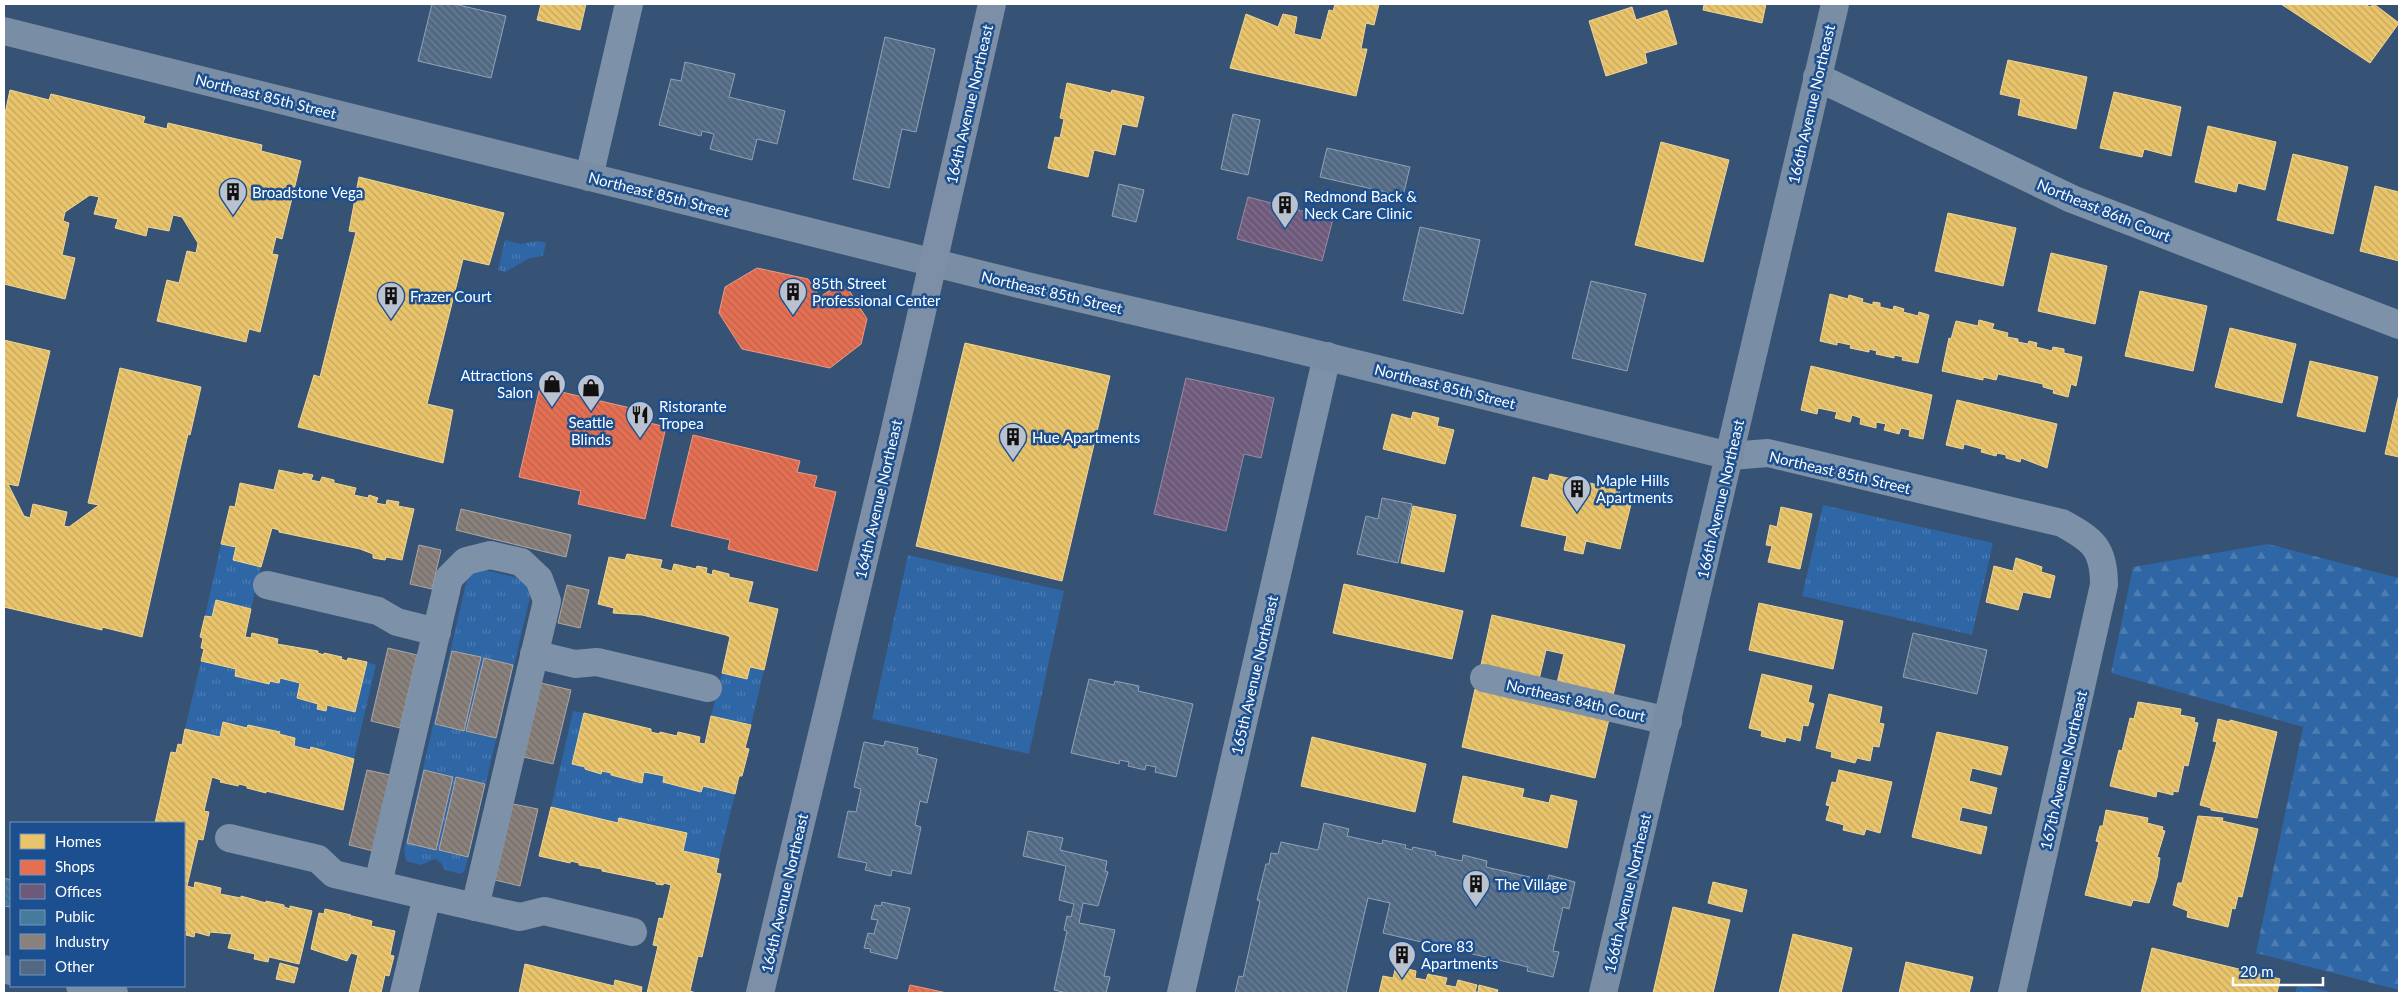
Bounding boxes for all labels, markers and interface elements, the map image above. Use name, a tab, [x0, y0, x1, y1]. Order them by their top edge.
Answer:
street label: 164th Avenue Northeast	[942, 22, 996, 185]
street label: 166th Avenue Northeast	[1784, 22, 1838, 185]
street label: Northeast 85th Street	[194, 70, 339, 122]
street label: Northeast 85th Street	[587, 168, 732, 220]
street label: Northeast 86th Court	[2035, 175, 2174, 245]
building icon: Broadstone Vega	[218, 177, 248, 216]
place label: Broadstone Vega	[252, 183, 363, 201]
place label: Redmond Back & Neck Care Clinic	[1304, 187, 1417, 222]
building icon: Redmond Back & Neck Care Clinic	[1270, 190, 1300, 229]
street label: Northeast 85th Street	[980, 267, 1125, 317]
place label: 85th Street Professional Center	[812, 274, 941, 309]
building icon: 85th Street Professional Center	[778, 277, 808, 316]
building icon: Frazer Court	[376, 281, 406, 320]
place label: Frazer Court	[410, 287, 492, 305]
street label: Northeast 85th Street	[1373, 360, 1518, 412]
place label: Attractions Salon	[460, 366, 533, 401]
shop icon: Attractions Salon	[537, 369, 567, 408]
shop icon: Seattle Blinds	[576, 373, 606, 412]
place label: Ristorante Tropea	[659, 397, 727, 432]
restaurant icon: Ristorante Tropea	[625, 400, 655, 439]
place label: Seattle Blinds	[568, 413, 614, 448]
street label: 164th Avenue Northeast	[851, 417, 905, 580]
street label: 166th Avenue Northeast	[1693, 417, 1747, 580]
building icon: Hue Apartments	[998, 422, 1028, 461]
place label: Hue Apartments	[1032, 428, 1140, 446]
street label: Northeast 85th Street	[1768, 447, 1913, 497]
place label: Maple Hills Apartments	[1596, 471, 1673, 506]
building icon: Maple Hills Apartments	[1562, 474, 1592, 513]
street label: 165th Avenue Northeast	[1227, 593, 1281, 756]
street label: Northeast 84th Court	[1505, 675, 1648, 725]
street label: 167th Avenue Northeast	[2036, 688, 2090, 851]
street label: 164th Avenue Northeast	[757, 811, 811, 974]
street label: 166th Avenue Northeast	[1600, 811, 1654, 974]
legend	[10, 822, 185, 987]
text: Homes	[55, 832, 101, 850]
text: Shops	[55, 857, 95, 875]
building icon: The Village	[1461, 869, 1491, 908]
place label: The Village	[1495, 875, 1567, 893]
text: Offices	[55, 882, 102, 900]
text: Public	[55, 907, 95, 925]
text: Industry	[55, 932, 110, 950]
place label: Core 83 Apartments	[1421, 937, 1498, 972]
building icon: Core 83 Apartments	[1387, 940, 1417, 979]
scale bar	[2233, 954, 2323, 986]
text: Other	[55, 957, 95, 975]
text: 20 m	[2240, 962, 2274, 980]

